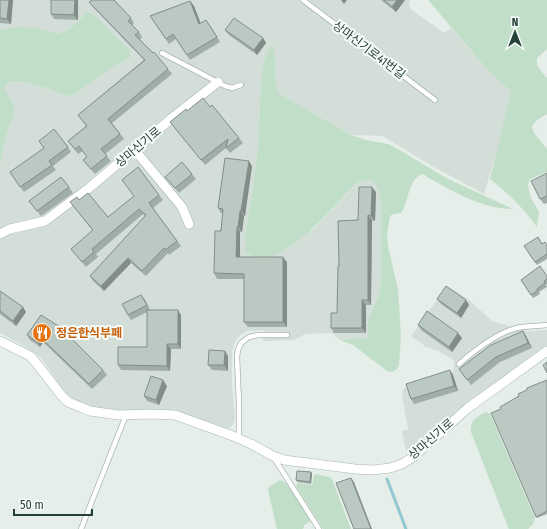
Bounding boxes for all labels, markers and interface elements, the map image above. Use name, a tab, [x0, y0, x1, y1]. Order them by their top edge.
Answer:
north arrow	[495, 12, 535, 52]
text: N	[512, 16, 518, 29]
street label: 상마신기로41번길	[330, 18, 408, 82]
street label: 상마신기로	[112, 124, 164, 170]
restaurant icon: 정은한식부페	[31, 322, 53, 344]
place label: 정은한식부페	[56, 326, 122, 340]
street label: 상마신기로	[406, 416, 456, 462]
scale bar	[14, 491, 92, 517]
text: 50 m	[20, 498, 44, 512]

